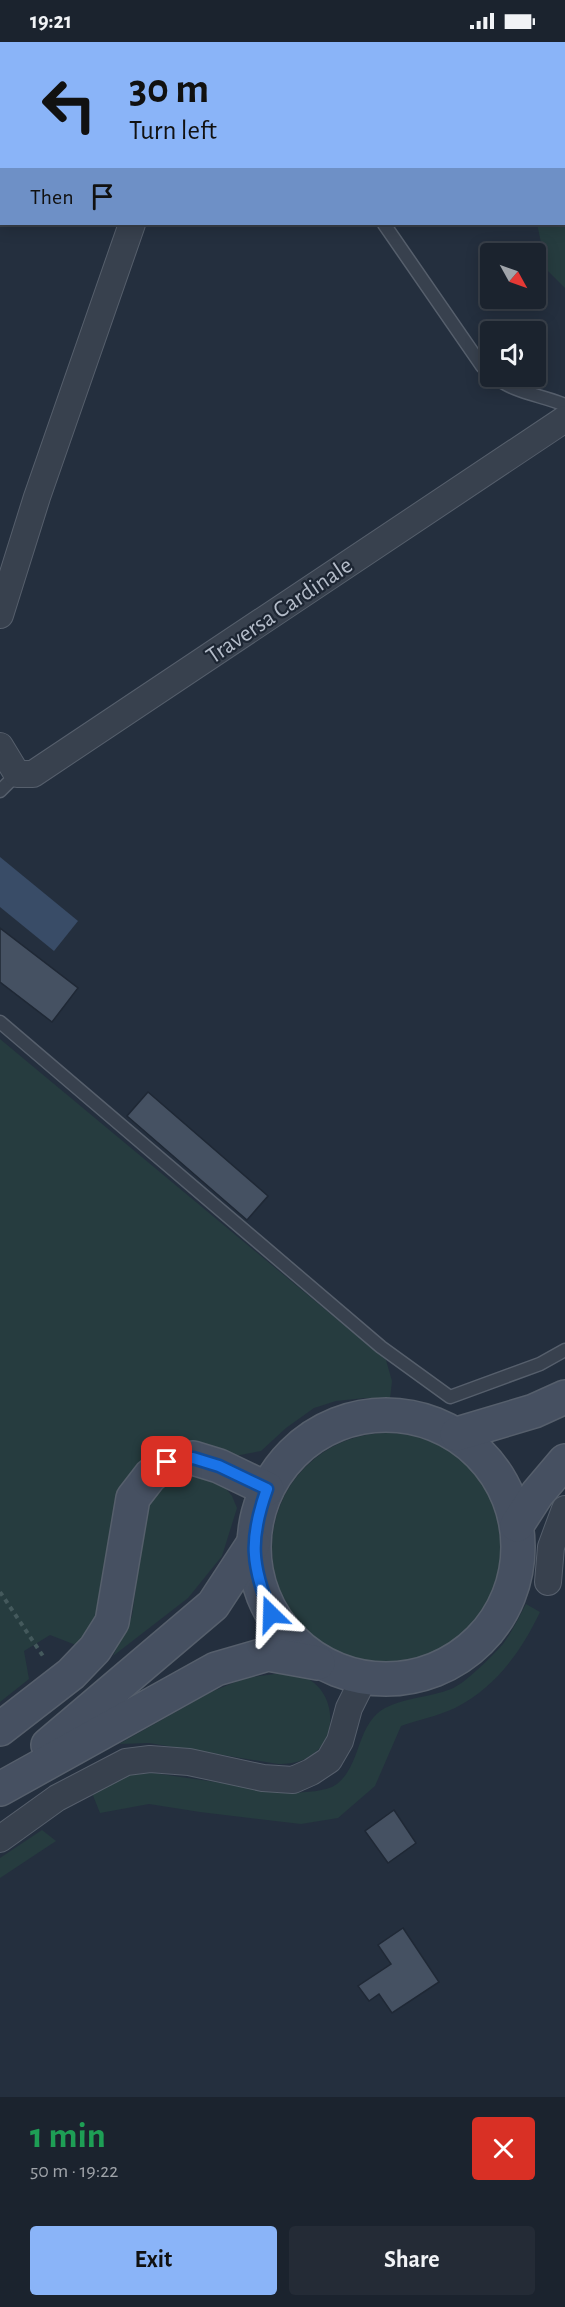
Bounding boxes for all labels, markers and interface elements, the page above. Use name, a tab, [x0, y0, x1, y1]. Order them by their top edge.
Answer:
text: 19:21	[30, 10, 72, 32]
icon: left	[30, 66, 108, 144]
text: 30 m	[129, 68, 209, 110]
text: Turn left	[129, 117, 217, 144]
icon: arrive	[86, 180, 119, 213]
text: Then	[30, 186, 74, 208]
north arrow	[480, 243, 546, 309]
map controls	[480, 243, 546, 387]
button: sound	[480, 321, 546, 387]
street label: Traversa Cardinale	[202, 553, 357, 669]
pin	[141, 1436, 192, 1487]
icon: arrive	[150, 1445, 183, 1478]
position arrow	[239, 1582, 303, 1646]
button: close	[472, 2117, 535, 2180]
text: 1 min	[30, 2118, 106, 2154]
text: 50 m · 19:22	[30, 2161, 118, 2181]
button: Exit	[30, 2226, 277, 2295]
button: Share	[289, 2226, 535, 2295]

